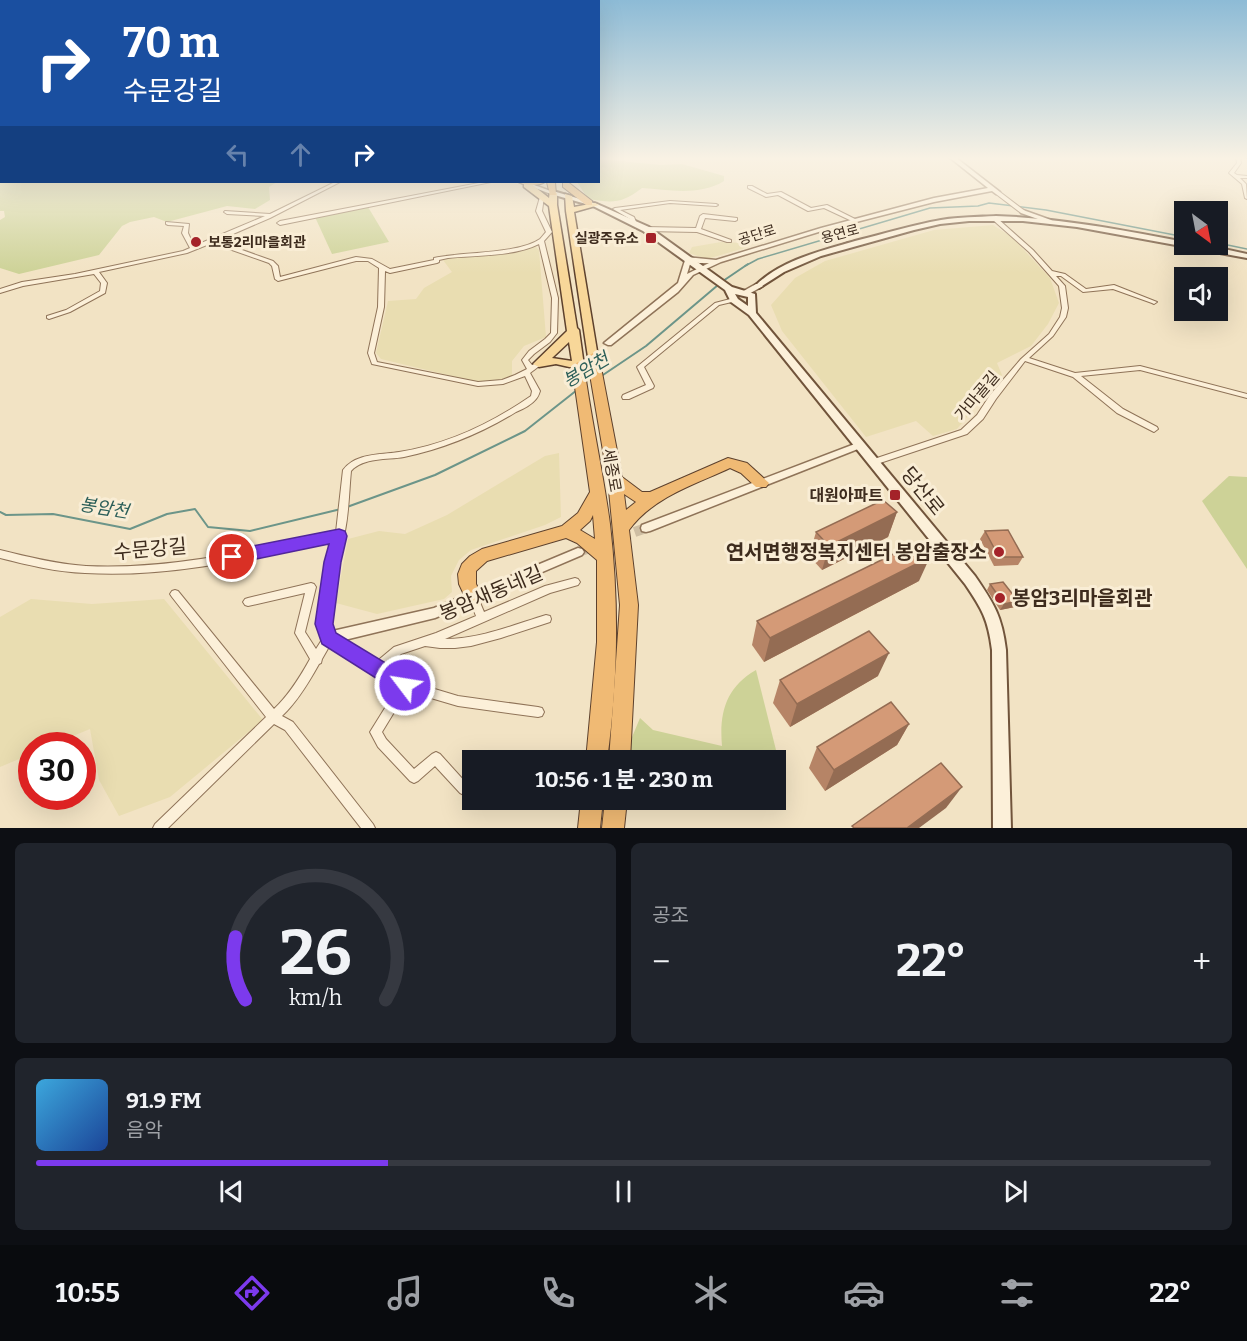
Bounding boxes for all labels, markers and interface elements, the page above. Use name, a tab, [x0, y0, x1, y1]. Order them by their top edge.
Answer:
text: 70 m	[123, 18, 219, 68]
icon: right	[24, 24, 102, 102]
text: 수문강길	[123, 75, 222, 107]
icon: left	[221, 138, 254, 171]
icon: ahead	[284, 138, 317, 171]
icon: right	[347, 138, 380, 171]
north arrow	[1174, 201, 1228, 255]
map controls	[1174, 201, 1228, 321]
street label: 공단로	[736, 221, 778, 249]
street label: 용연로	[819, 221, 861, 247]
place label: 실광주유소	[575, 230, 639, 247]
marker: 실광주유소	[644, 231, 658, 245]
place label: 보통2리마을회관	[208, 234, 306, 251]
marker: 보통2리마을회관	[189, 235, 203, 249]
button: sound	[1174, 267, 1228, 321]
water label: 봉암천	[559, 347, 615, 392]
street label: 가마골길	[951, 367, 1003, 425]
street label: 세종로	[599, 447, 625, 494]
street label: 당산로	[896, 462, 950, 520]
place label: 대원아파트	[809, 486, 883, 505]
marker: 대원아파트	[888, 488, 902, 502]
water label: 봉암천	[78, 493, 133, 523]
pin	[206, 531, 257, 582]
street label: 수문강길	[112, 534, 188, 564]
icon: arrive	[215, 540, 248, 573]
place label: 연서면행정복지센터 봉암출장소	[726, 540, 987, 564]
marker: 연서면행정복지센터 봉암출장소	[992, 545, 1006, 559]
street label: 봉암새동네길	[435, 560, 547, 626]
place label: 봉암3리마을회관	[1012, 586, 1153, 610]
marker: 봉암3리마을회관	[993, 591, 1007, 605]
position arrow	[373, 653, 437, 717]
speed limit sign: 30	[18, 732, 96, 810]
text: 10:56 · 1 분 · 230 m	[535, 766, 713, 793]
text: 공조	[652, 903, 689, 927]
text: 26	[279, 916, 351, 991]
text: 22°	[896, 934, 966, 988]
text: −	[652, 942, 670, 982]
text: +	[1192, 942, 1211, 982]
text: km/h	[289, 985, 342, 1011]
text: 91.9 FM	[126, 1087, 201, 1114]
text: 음악	[126, 1118, 163, 1142]
icon: previous	[215, 1175, 248, 1208]
icon: pause	[607, 1175, 640, 1208]
icon: next	[999, 1175, 1032, 1208]
icon: directions	[231, 1272, 273, 1314]
icon: music	[384, 1272, 426, 1314]
icon: phone	[537, 1272, 579, 1314]
icon: climate	[690, 1272, 732, 1314]
icon: car	[843, 1272, 885, 1314]
icon: filters	[996, 1272, 1038, 1314]
text: 10:55	[56, 1277, 120, 1309]
text: 22°	[1149, 1277, 1191, 1309]

